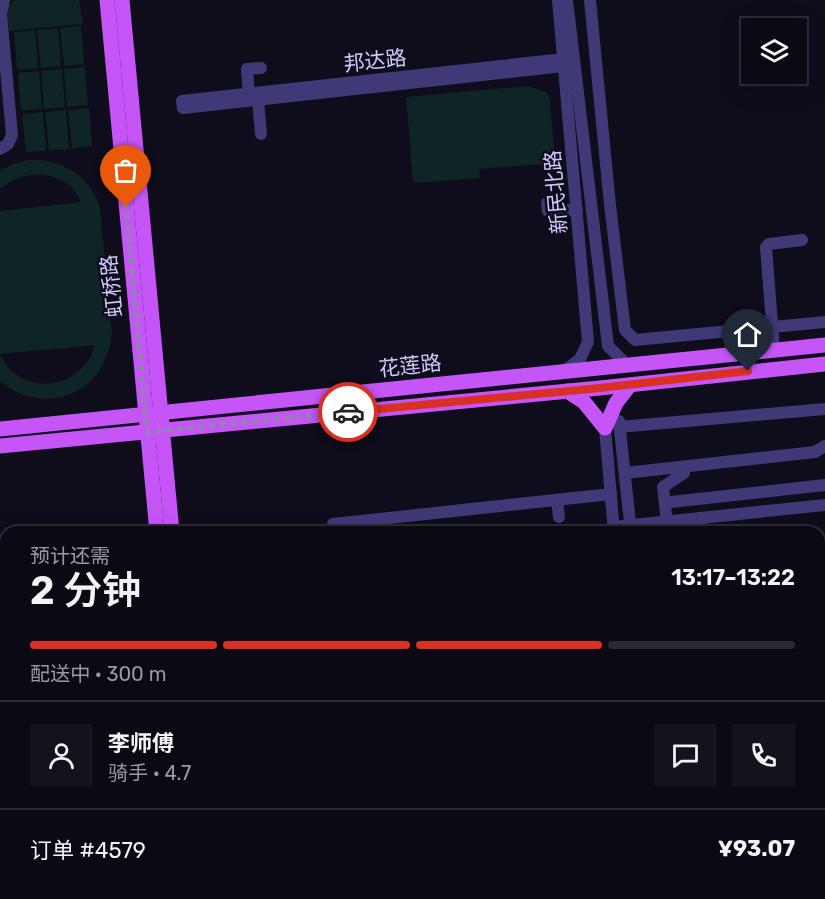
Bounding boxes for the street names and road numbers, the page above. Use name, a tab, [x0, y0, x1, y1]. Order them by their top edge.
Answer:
street label: 邦达路	[342, 45, 408, 76]
street label: 新民北路	[539, 149, 572, 235]
street label: 虹桥路	[96, 253, 127, 319]
street label: 花莲路	[377, 350, 443, 381]

